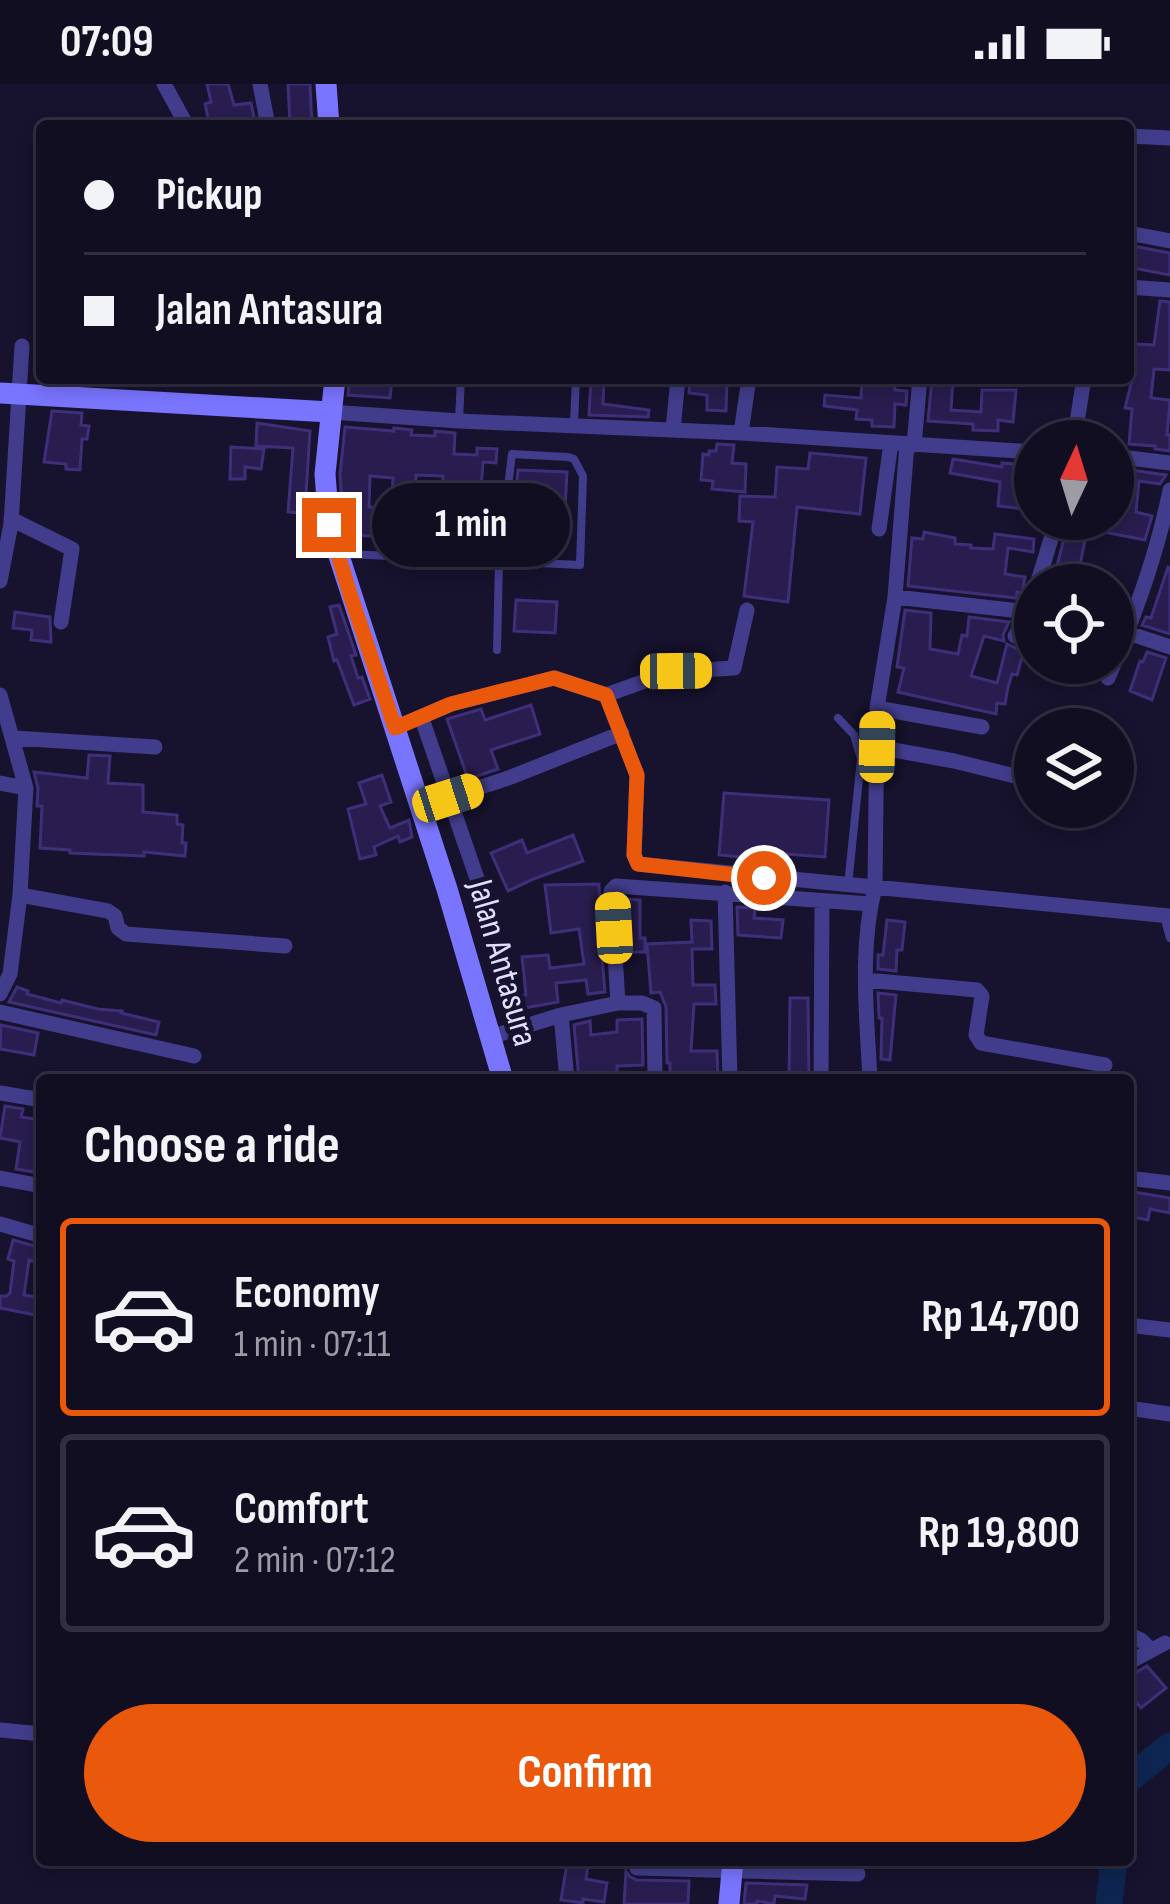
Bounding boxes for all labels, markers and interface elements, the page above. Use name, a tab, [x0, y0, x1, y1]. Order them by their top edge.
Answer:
text: 07:09	[60, 15, 154, 70]
text: Pickup	[156, 168, 263, 223]
text: Jalan Antasura	[156, 283, 383, 338]
north arrow	[1014, 420, 1134, 540]
map controls	[1014, 420, 1134, 828]
callout: 1 min	[371, 483, 569, 567]
route end	[302, 498, 356, 552]
text: 1 min	[435, 501, 507, 548]
button: locate	[1014, 564, 1134, 684]
car	[640, 652, 712, 690]
button: layers	[1014, 708, 1134, 828]
car	[858, 711, 896, 783]
car	[408, 770, 488, 826]
route start	[737, 851, 791, 905]
street label: Jalan Antasura	[457, 874, 546, 1051]
car	[594, 891, 634, 965]
text: Choose a ride	[84, 1113, 340, 1178]
icon: car	[90, 1263, 198, 1371]
text: Economy	[234, 1266, 380, 1321]
text: Rp 14,700	[921, 1290, 1080, 1345]
text: 1 min · 07:11	[234, 1321, 390, 1368]
icon: car	[90, 1479, 198, 1587]
text: Comfort	[234, 1482, 369, 1537]
text: Rp 19,800	[918, 1506, 1080, 1561]
text: 2 min · 07:12	[234, 1537, 396, 1584]
button: Confirm	[84, 1704, 1086, 1842]

